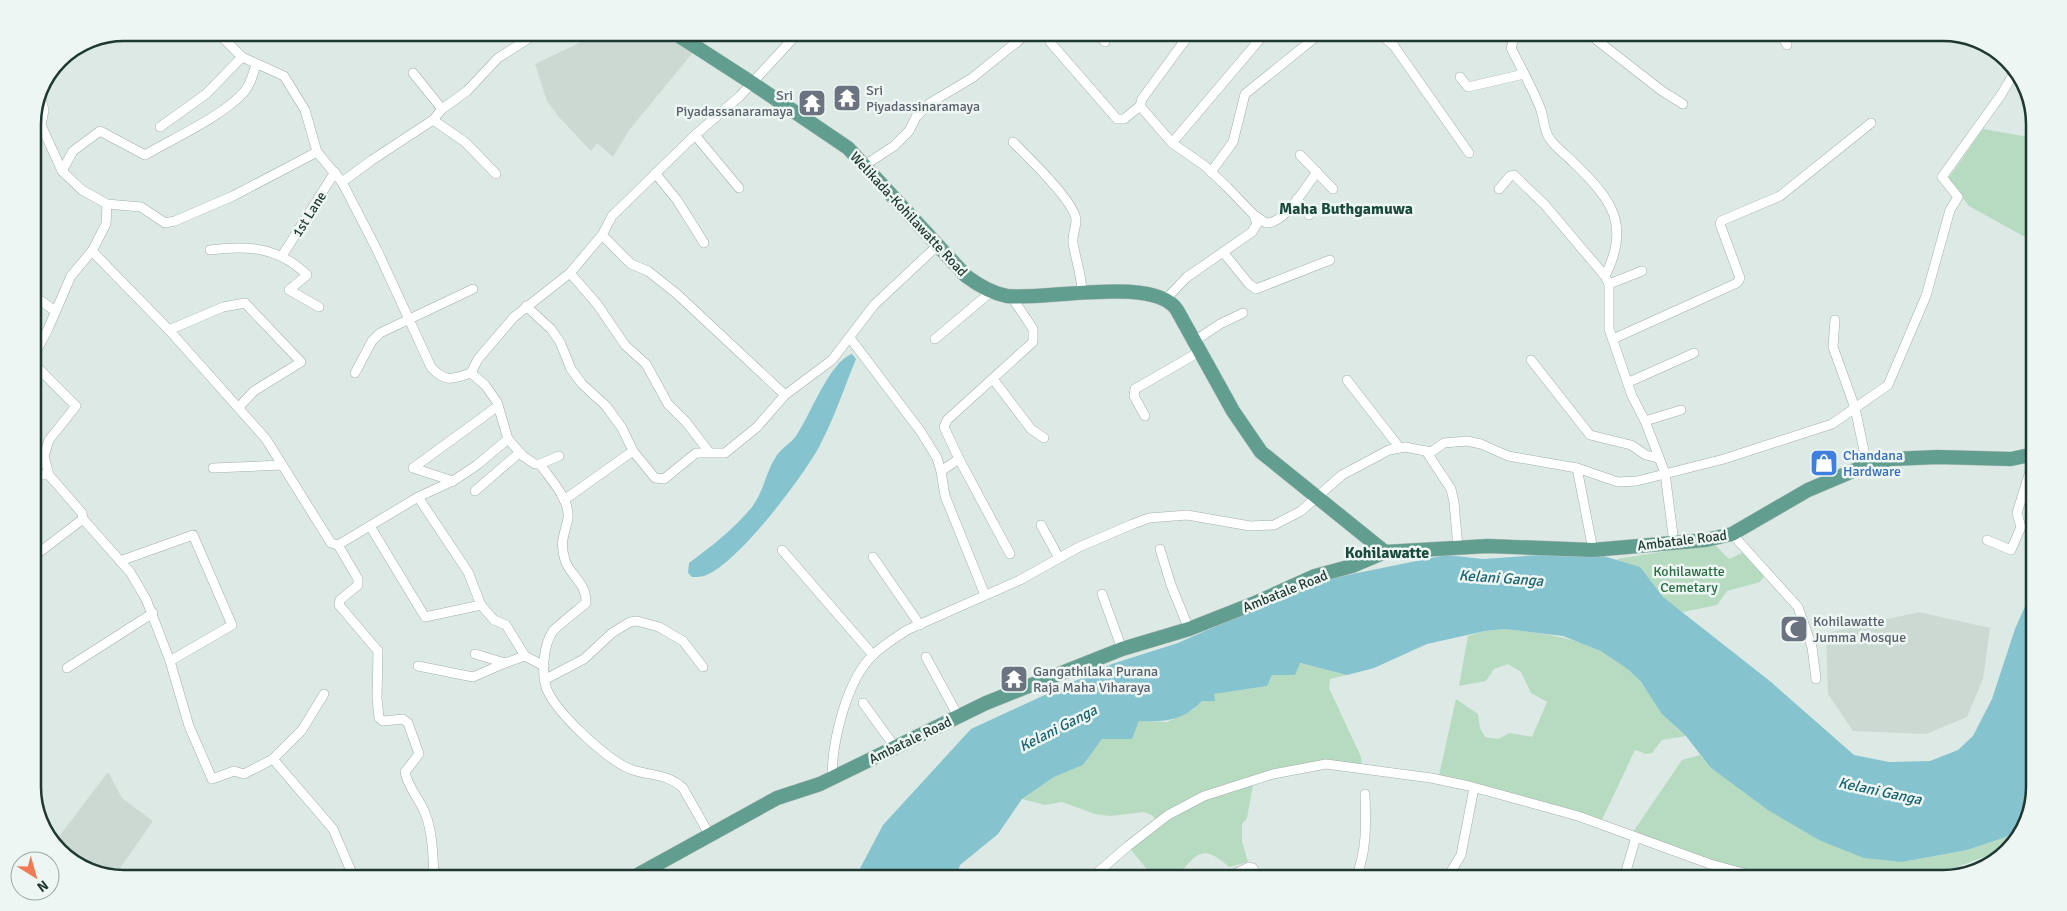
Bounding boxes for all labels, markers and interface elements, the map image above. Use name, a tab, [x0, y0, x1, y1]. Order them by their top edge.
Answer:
place label: Sri Piyadassinaramaya	[866, 82, 980, 115]
temple icon: Sri Piyadassinaramaya	[832, 83, 862, 113]
place label: Sri Piyadassanaramaya	[676, 87, 793, 120]
temple icon: Sri Piyadassanaramaya	[797, 88, 827, 118]
street label: Welikada-Kohilawatte Road	[846, 148, 971, 280]
street label: 1st Lane	[289, 188, 330, 240]
district label: Maha Buthgamuwa	[1279, 199, 1413, 219]
place label: Chandana Hardware	[1843, 447, 1903, 480]
shop icon: Chandana Hardware	[1809, 448, 1839, 478]
street label: Ambatale Road	[1636, 527, 1728, 554]
district label: Kohilawatte	[1345, 543, 1429, 563]
park label: Kohilawatte Cemetary	[1653, 563, 1725, 596]
water label: Kelani Ganga	[1458, 566, 1544, 590]
street label: Ambatale Road	[1240, 567, 1330, 616]
place label: Kohilawatte Jumma Mosque	[1813, 613, 1906, 646]
mosque icon: Kohilawatte Jumma Mosque	[1779, 614, 1809, 644]
place label: Gangathilaka Purana Raja Maha Viharaya	[1033, 663, 1158, 696]
temple icon: Gangathilaka Purana Raja Maha Viharaya	[999, 664, 1029, 694]
water label: Kelani Ganga	[1016, 701, 1100, 755]
street label: Ambatale Road	[866, 713, 954, 768]
water label: Kelani Ganga	[1837, 773, 1924, 809]
north arrow	[10, 851, 60, 901]
text: N	[34, 876, 52, 896]

